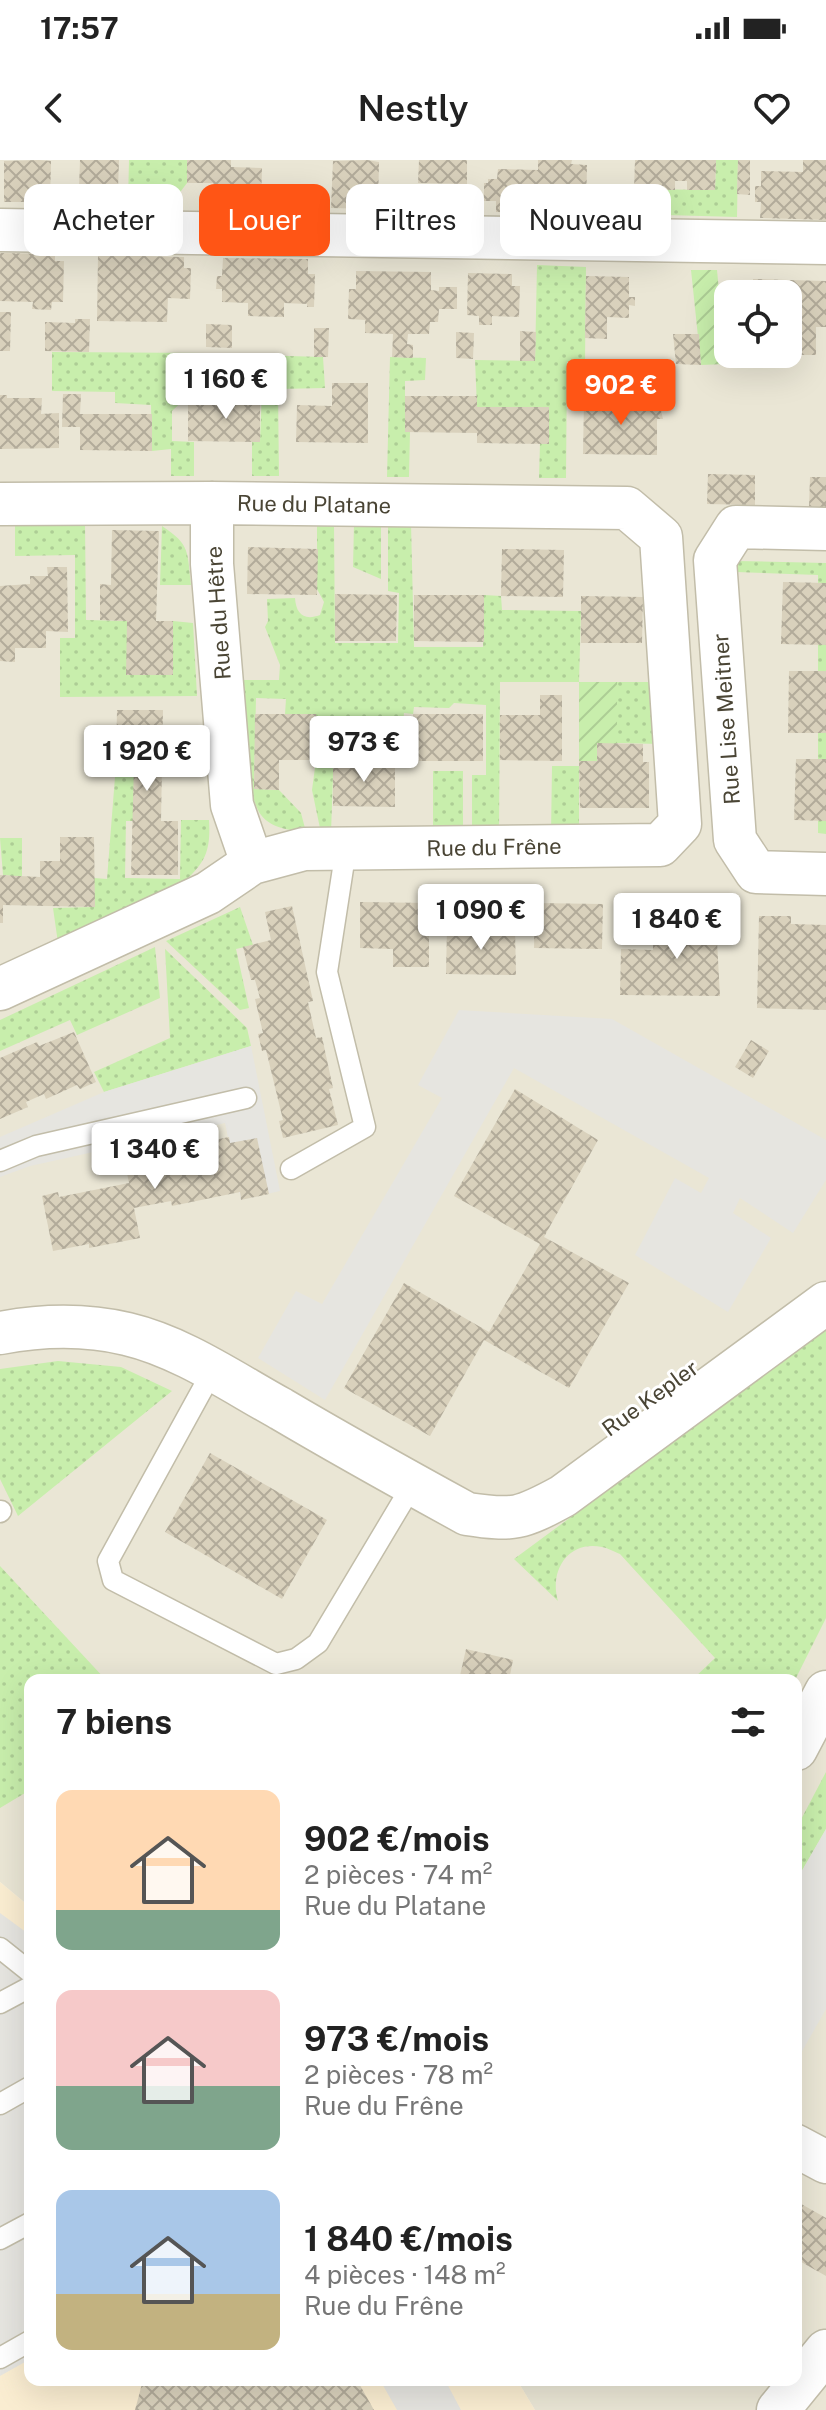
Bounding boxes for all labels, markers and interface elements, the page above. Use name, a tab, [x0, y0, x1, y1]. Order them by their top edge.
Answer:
text: 17:57	[40, 10, 119, 46]
icon: back	[32, 86, 76, 130]
icon: heart	[750, 86, 794, 130]
text: Nestly	[357, 87, 469, 129]
chip: Acheter	[24, 184, 183, 256]
chip: Louer	[199, 184, 330, 256]
chip: Filtres	[346, 184, 484, 256]
chip: Nouveau	[500, 184, 671, 256]
map controls	[714, 280, 802, 368]
button: locate	[714, 280, 802, 368]
pin: 1 160 €	[152, 353, 300, 421]
pin: 902 €	[565, 359, 677, 427]
text: 1 160 €	[184, 363, 268, 394]
text: 902 €	[584, 369, 658, 400]
street label: Rue du Platane	[237, 490, 391, 518]
street label: Rue du Hêtre	[200, 545, 236, 681]
street label: Rue Lise Meitner	[707, 632, 745, 806]
pin: 973 €	[308, 716, 420, 784]
pin: 1 920 €	[73, 725, 221, 793]
text: 973 €	[328, 726, 400, 757]
text: 1 920 €	[102, 735, 192, 766]
street label: Rue du Frêne	[426, 833, 562, 861]
pin: 1 090 €	[407, 884, 555, 952]
pin: 1 840 €	[603, 893, 751, 961]
text: 1 090 €	[436, 894, 526, 925]
text: 1 840 €	[632, 903, 722, 934]
pin: 1 340 €	[81, 1123, 229, 1191]
text: 1 340 €	[110, 1133, 200, 1164]
street label: Rue Kepler	[597, 1354, 703, 1442]
icon: filters	[726, 1700, 770, 1744]
text: 7 biens	[56, 1702, 172, 1742]
text: 902 €/mois	[304, 1819, 490, 1859]
icon: home	[120, 1822, 216, 1918]
text: 2 pièces · 74 m²	[304, 1859, 492, 1890]
text: Rue du Platane	[304, 1890, 486, 1921]
text: 973 €/mois	[304, 2019, 489, 2059]
icon: home	[120, 2022, 216, 2118]
text: 2 pièces · 78 m²	[304, 2059, 493, 2090]
text: Rue du Frêne	[304, 2090, 464, 2121]
text: 1 840 €/mois	[304, 2219, 513, 2259]
icon: home	[120, 2222, 216, 2318]
text: 4 pièces · 148 m²	[304, 2259, 506, 2290]
text: Rue du Frêne	[304, 2290, 464, 2321]

